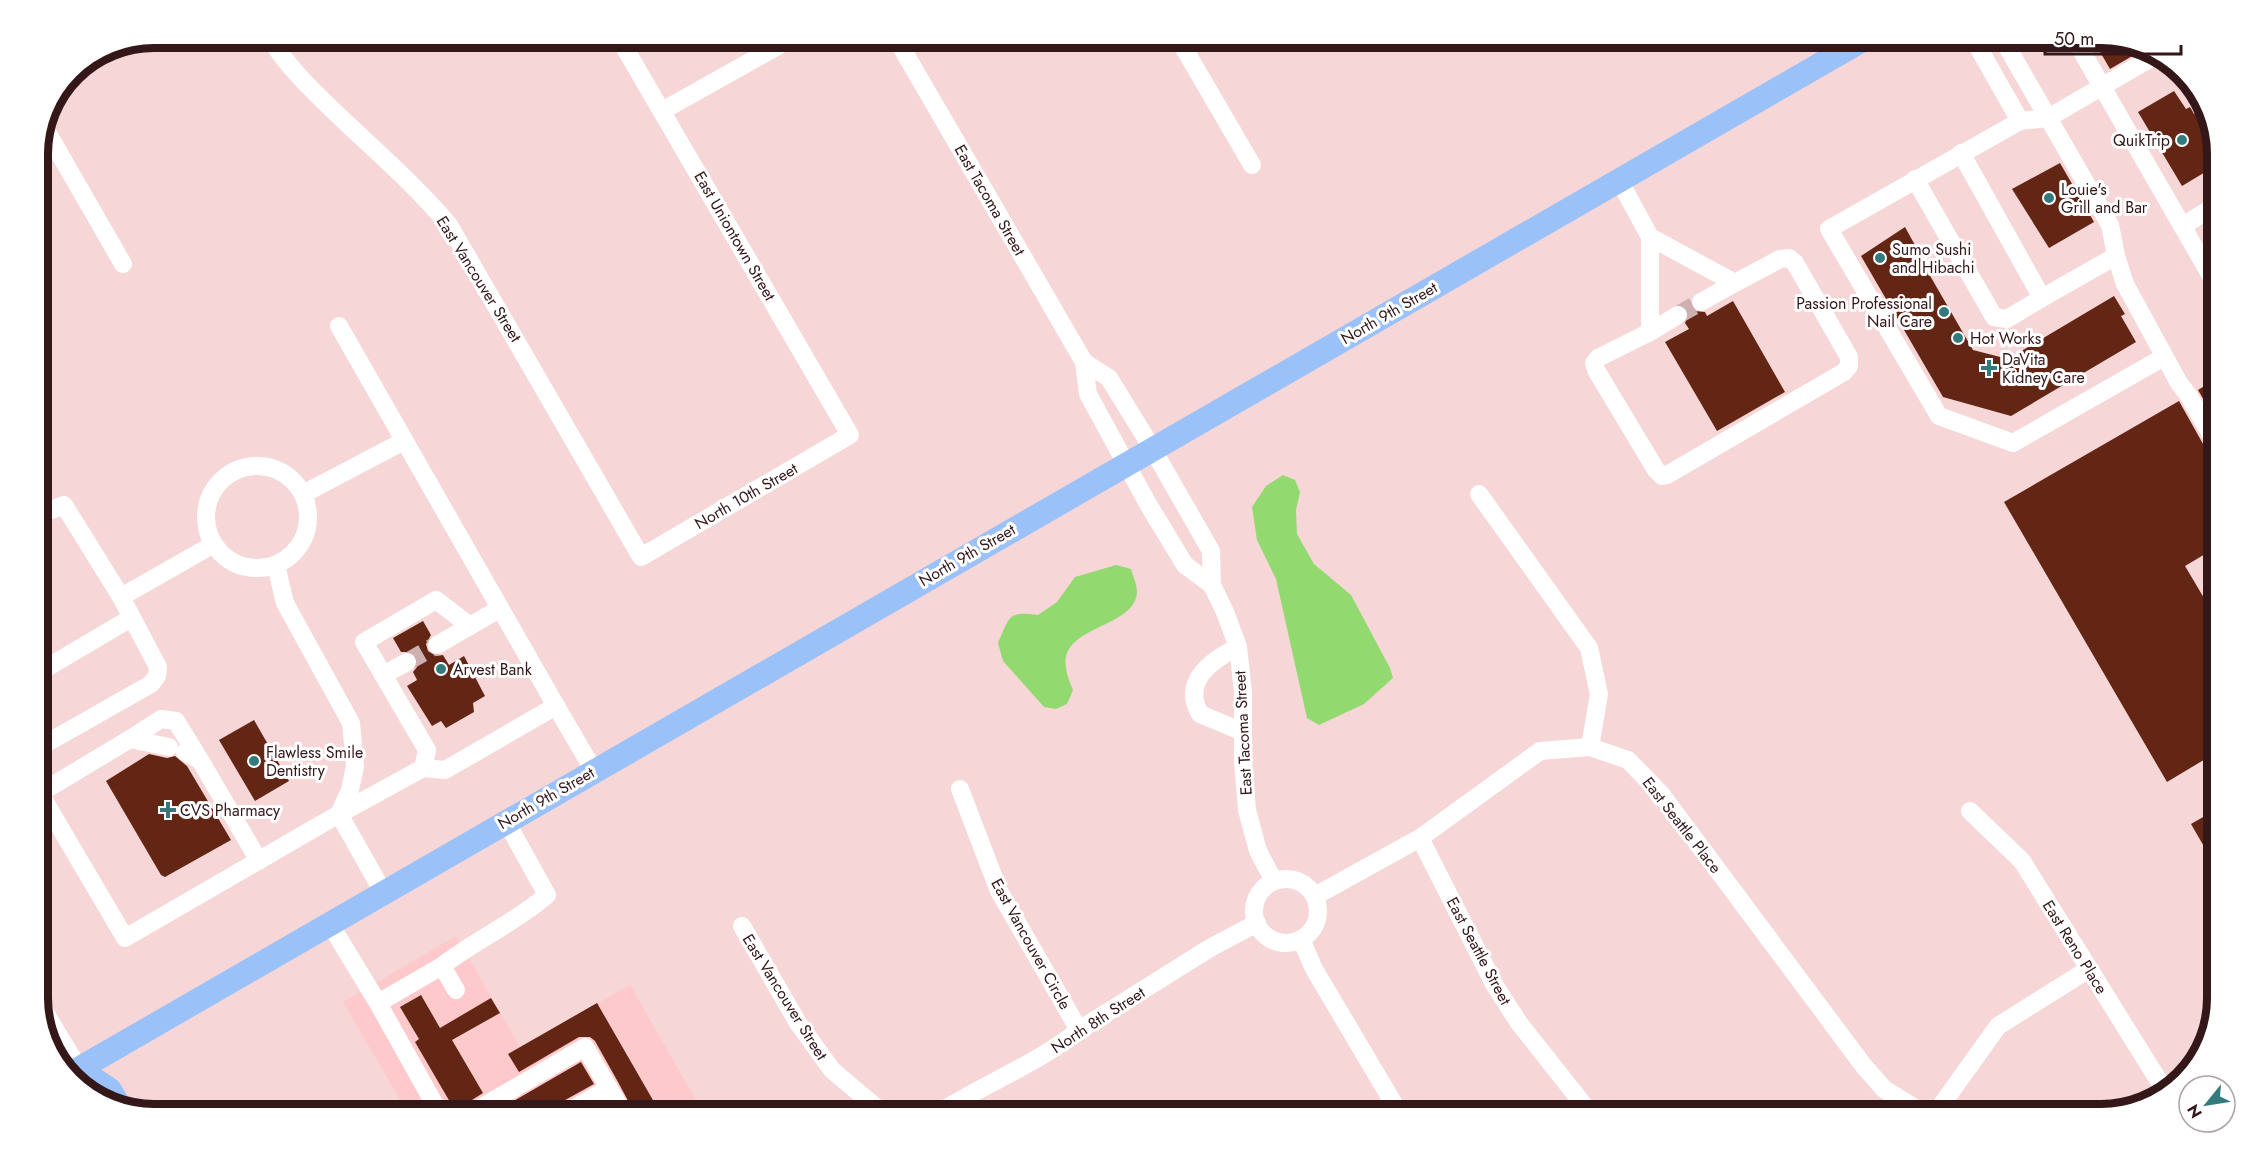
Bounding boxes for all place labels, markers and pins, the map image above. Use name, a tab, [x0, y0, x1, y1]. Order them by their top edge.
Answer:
place label: QuikTrip	[2113, 129, 2170, 152]
marker: QuikTrip	[2175, 133, 2189, 147]
place label: Louie's Grill and Bar	[2061, 178, 2148, 219]
marker: Louie's Grill and Bar	[2042, 191, 2056, 205]
place label: Sumo Sushi and Hibachi	[1892, 238, 1975, 279]
marker: Sumo Sushi and Hibachi	[1873, 251, 1887, 265]
place label: Passion Professional Nail Care	[1796, 292, 1932, 333]
marker: Passion Professional Nail Care	[1937, 305, 1951, 319]
place label: Hot Works	[1970, 327, 2041, 350]
marker: Hot Works	[1951, 331, 1965, 345]
place label: DaVita Kidney Care	[2002, 348, 2085, 389]
marker: DaVita Kidney Care	[1980, 359, 1998, 377]
place label: Arvest Bank	[453, 658, 533, 681]
marker: Arvest Bank	[434, 662, 448, 676]
place label: Flawless Smile Dentistry	[266, 741, 363, 782]
marker: Flawless Smile Dentistry	[247, 754, 261, 768]
place label: CVS Pharmacy	[180, 799, 281, 822]
marker: CVS Pharmacy	[161, 803, 175, 817]

